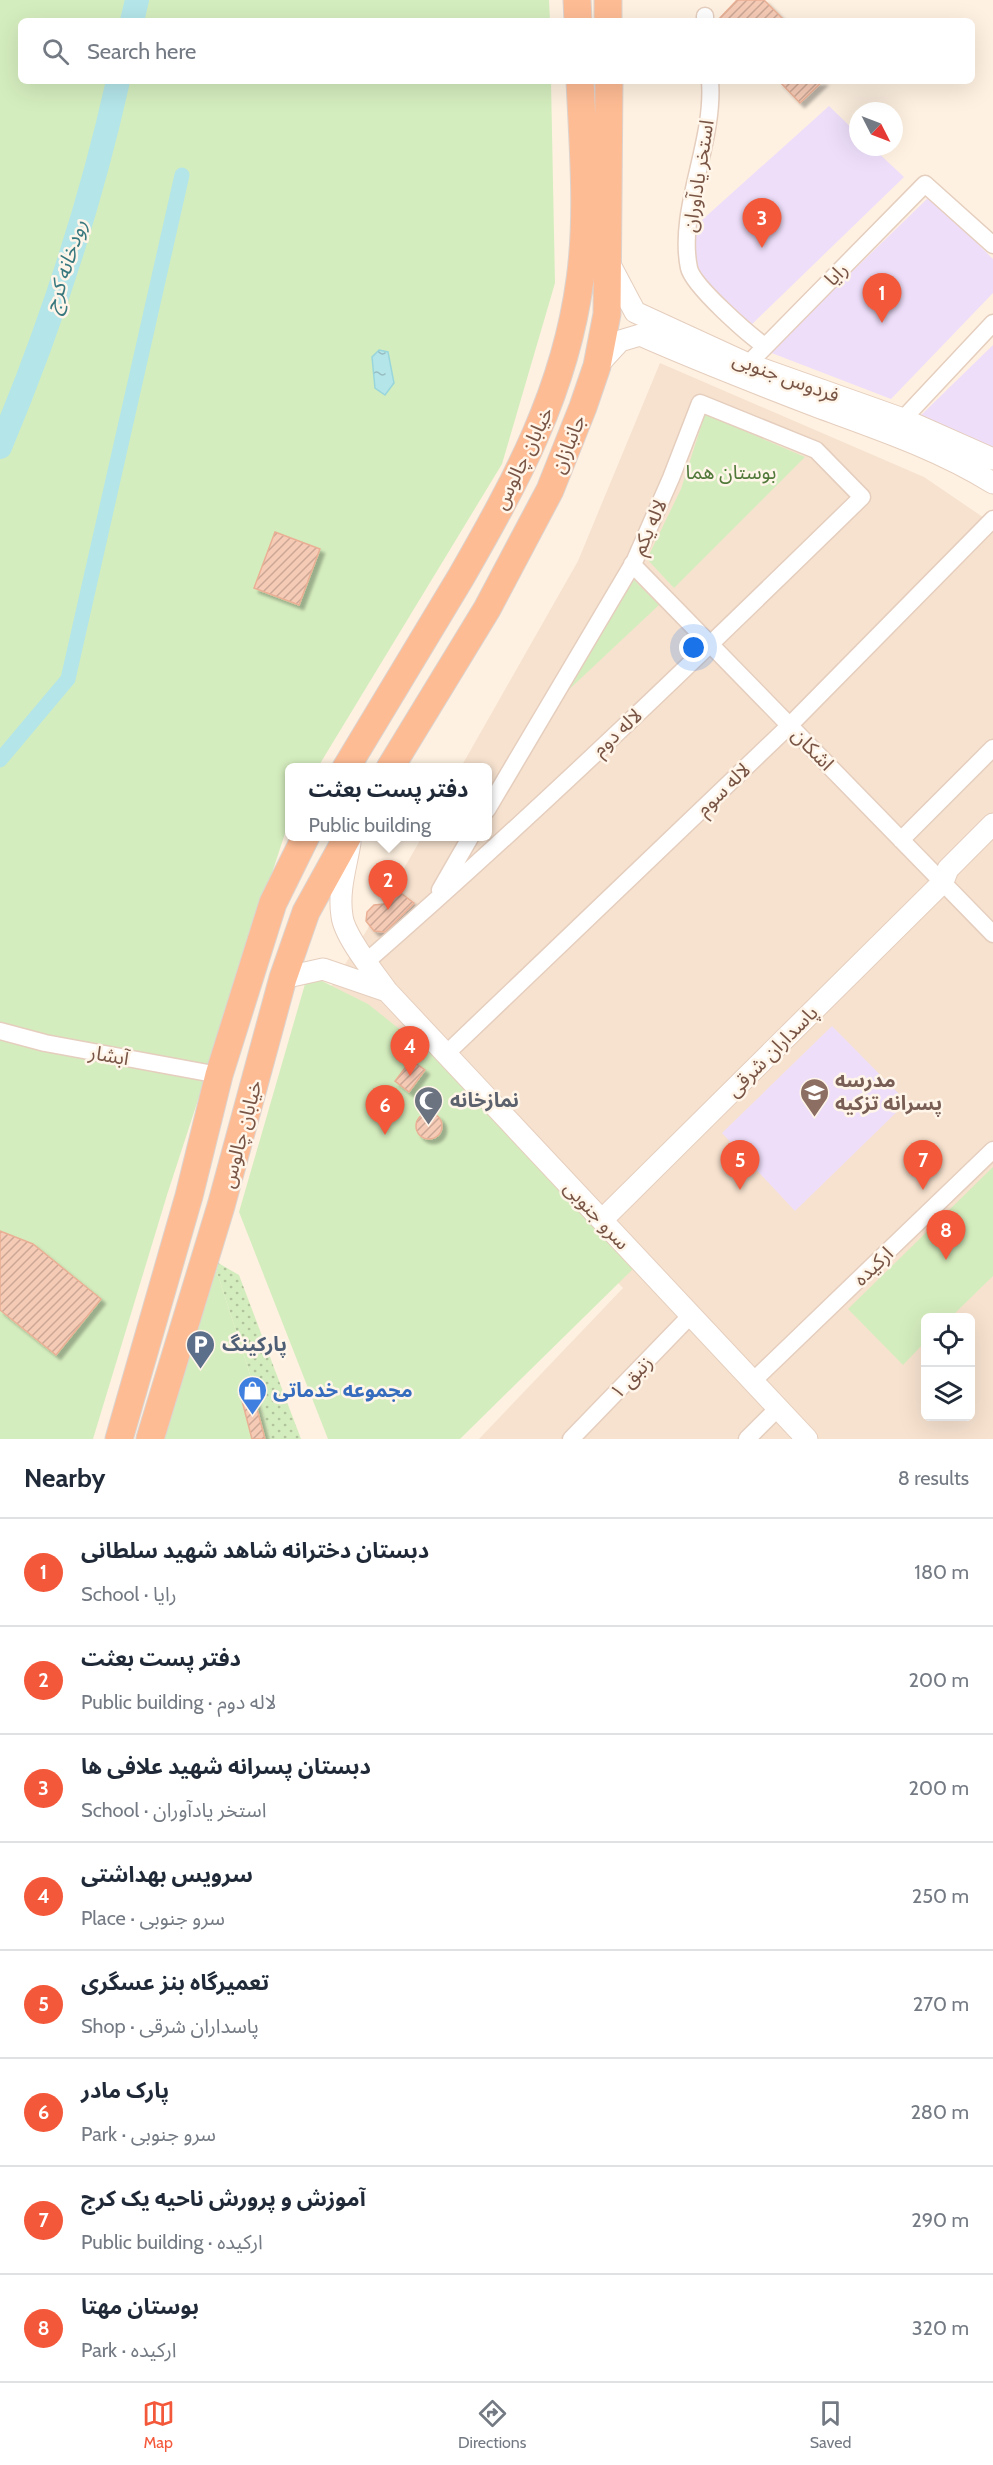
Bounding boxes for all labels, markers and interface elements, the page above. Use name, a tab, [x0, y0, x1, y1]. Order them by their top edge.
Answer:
search box	[18, 18, 975, 84]
icon: search	[39, 35, 72, 68]
text: Search here	[87, 38, 196, 65]
north arrow	[849, 102, 903, 156]
street label: استخر یادآوران	[677, 118, 719, 234]
pin: 3	[742, 198, 782, 248]
water label: رودخانه کرج	[38, 216, 96, 318]
street label: رایا	[819, 257, 853, 291]
pin: 1	[862, 274, 902, 323]
street label: فردوس جنوبی	[729, 347, 843, 407]
street label: خیابان چالوس	[488, 403, 559, 514]
street label: جانبازان	[545, 411, 591, 477]
park label: بوستان هما	[686, 460, 776, 484]
street label: لاله یکم	[626, 495, 675, 560]
your location	[679, 633, 708, 662]
street label: لاله دوم	[587, 703, 649, 763]
street label: اشکان	[787, 723, 839, 775]
street label: لاله سوم	[691, 757, 757, 823]
popup	[285, 763, 492, 841]
text: دفتر پست بعثت	[309, 776, 468, 803]
text: Public building	[309, 813, 431, 837]
pin: 2	[368, 860, 408, 910]
street label: پاسداران شرقی	[721, 1000, 823, 1102]
pin: 4	[390, 1026, 430, 1076]
street label: آبشار	[86, 1040, 132, 1071]
place label: مدرسه پسرانه تزکیه	[835, 1068, 942, 1117]
school or university icon: مدرسه پسرانه تزکیه	[798, 1076, 830, 1118]
street label: خیابان چالوس	[215, 1077, 268, 1191]
mosque icon: نمازخانه	[413, 1084, 445, 1126]
pin: 6	[366, 1086, 404, 1135]
place label: نمازخانه	[450, 1088, 519, 1112]
pin: 5	[720, 1140, 760, 1190]
pin: 7	[904, 1140, 942, 1190]
street label: سرو جنوبی	[559, 1176, 635, 1254]
pin: 8	[926, 1210, 966, 1260]
street label: ارکیده	[848, 1241, 898, 1291]
map controls	[921, 1313, 975, 1421]
button: locate	[921, 1313, 975, 1367]
parking icon: پارکینگ	[185, 1328, 217, 1370]
place label: پارکینگ	[222, 1332, 287, 1358]
street label: زنبق ۱	[605, 1350, 658, 1404]
button: layers	[921, 1367, 975, 1421]
shop icon: مجموعه خدماتی	[236, 1374, 268, 1416]
place label: مجموعه خدماتی	[273, 1378, 413, 1402]
text: Nearby	[24, 1462, 105, 1494]
text: 8 results	[898, 1466, 969, 1490]
text: دبستان دخترانه شاهد شهید سلطانی	[81, 1537, 429, 1564]
text: 1	[40, 1560, 47, 1584]
text: 180 m	[914, 1560, 969, 1584]
text: School · رایا	[81, 1582, 177, 1606]
text: دفتر پست بعثت	[81, 1645, 241, 1672]
text: 2	[38, 1668, 49, 1692]
text: 200 m	[909, 1668, 969, 1692]
text: Public building · لاله دوم	[81, 1690, 276, 1714]
text: دبستان پسرانه شهید علافی ها	[81, 1753, 371, 1780]
text: 3	[38, 1776, 49, 1800]
text: 200 m	[909, 1776, 969, 1800]
text: School · استخر یادآوران	[81, 1798, 266, 1822]
text: سرویس بهداشتی	[81, 1861, 253, 1888]
text: 4	[37, 1884, 50, 1908]
text: 250 m	[912, 1884, 969, 1908]
text: Place · سرو جنوبی	[81, 1906, 225, 1930]
text: تعمیرگاه بنز عسگری	[81, 1969, 269, 1996]
text: 5	[38, 1992, 49, 2016]
text: 270 m	[913, 1992, 969, 2016]
text: Shop · پاسداران شرقی	[81, 2014, 259, 2038]
text: پارک مادر	[81, 2077, 169, 2104]
text: 6	[38, 2100, 49, 2124]
text: 280 m	[910, 2100, 969, 2124]
text: Park · سرو جنوبی	[81, 2122, 216, 2146]
text: آموزش و پرورش ناحیه یک کرج	[81, 2185, 366, 2212]
text: 7	[38, 2208, 49, 2232]
text: 290 m	[911, 2208, 969, 2232]
text: Public building · ارکیده	[81, 2230, 263, 2254]
text: بوستان مهتا	[81, 2293, 199, 2320]
text: 8	[37, 2316, 50, 2340]
text: 320 m	[912, 2316, 969, 2340]
text: Park · ارکیده	[81, 2338, 177, 2362]
tab: Map	[142, 2397, 175, 2452]
tab: Directions	[458, 2397, 526, 2452]
tab: Saved	[810, 2397, 851, 2452]

